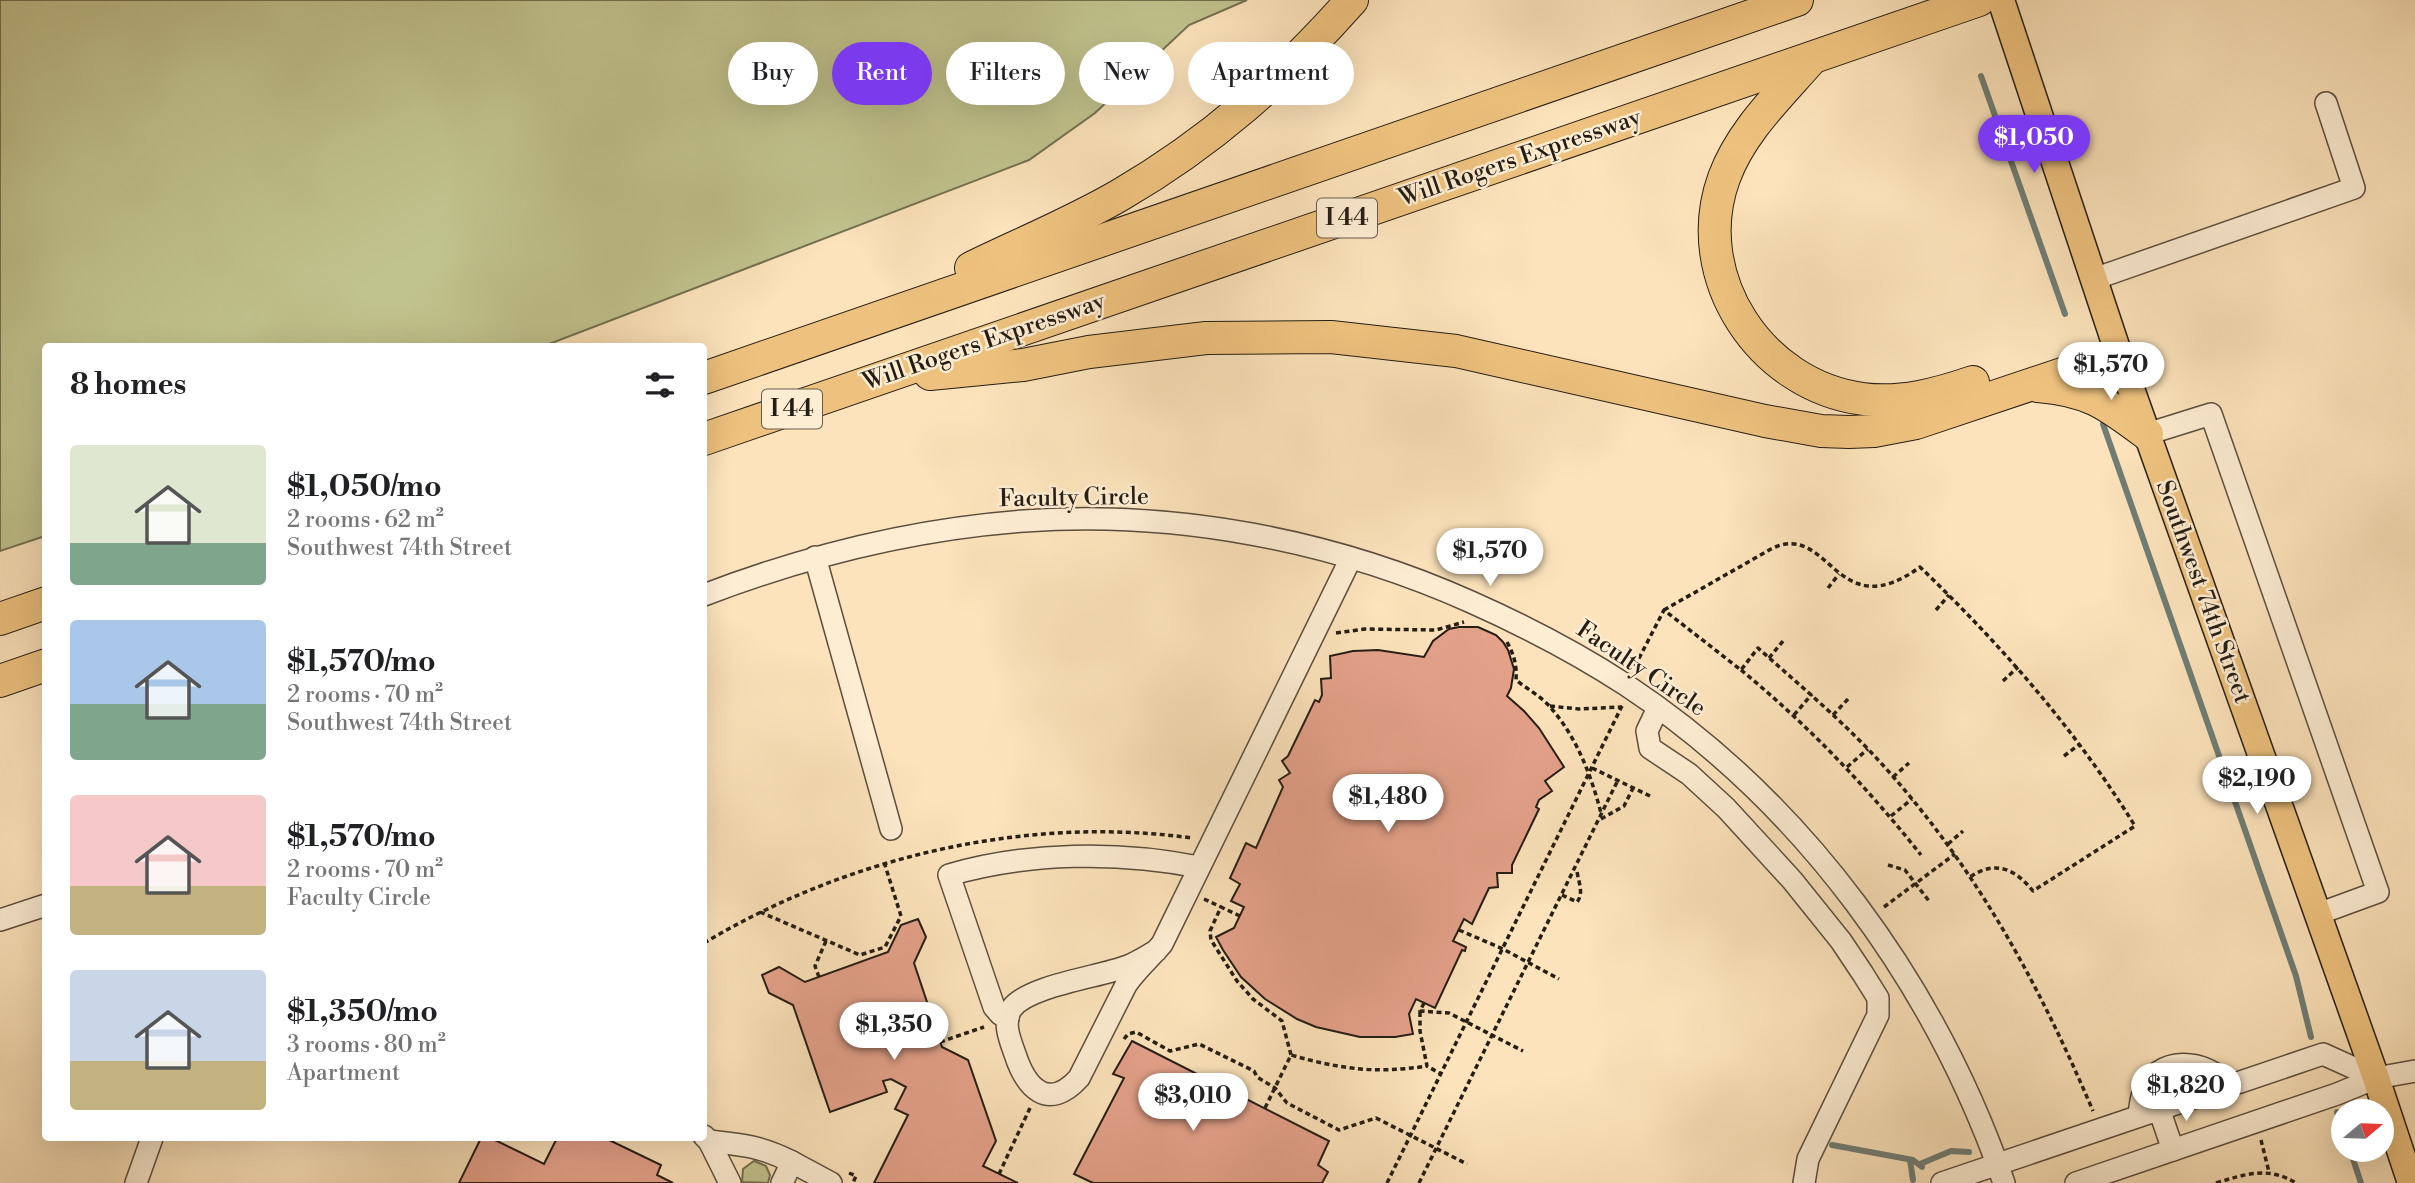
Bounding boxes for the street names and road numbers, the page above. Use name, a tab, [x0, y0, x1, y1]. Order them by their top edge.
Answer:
street label: Will Rogers Expressway	[1394, 102, 1646, 214]
road number: I 44	[1317, 198, 1377, 238]
street label: Will Rogers Expressway	[858, 286, 1110, 398]
road number: I 44	[762, 390, 822, 428]
street label: Southwest 74th Street	[2149, 477, 2257, 708]
street label: Faculty Circle	[999, 482, 1149, 514]
street label: Faculty Circle	[1570, 615, 1712, 723]

